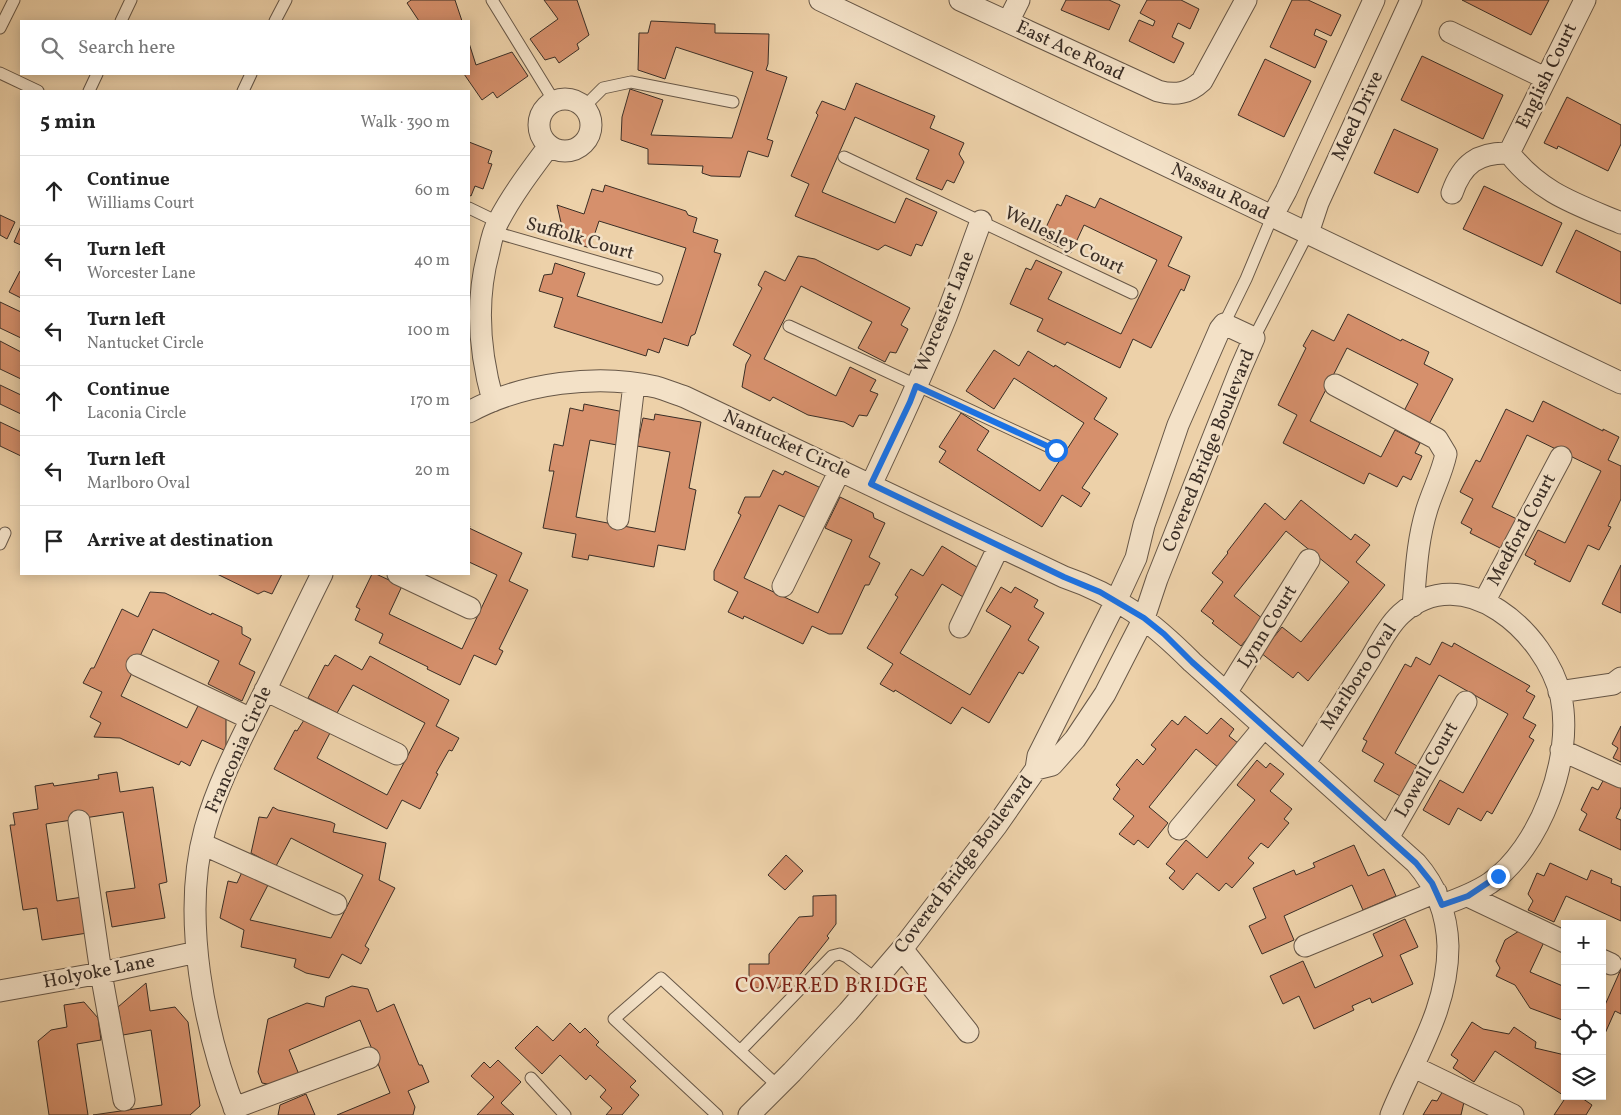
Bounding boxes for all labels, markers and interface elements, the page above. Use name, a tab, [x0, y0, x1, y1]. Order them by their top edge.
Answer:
street label: East Ace Road	[1012, 15, 1128, 87]
street label: English Court	[1510, 18, 1584, 133]
search box	[20, 20, 470, 75]
icon: search	[38, 34, 66, 62]
text: Search here	[78, 35, 175, 61]
street label: Meed Drive	[1326, 67, 1390, 165]
text: 5 min	[40, 108, 96, 137]
text: Walk · 390 m	[361, 112, 450, 134]
street label: Nassau Road	[1166, 157, 1274, 227]
text: Continue	[87, 167, 170, 193]
icon: ahead	[40, 177, 68, 205]
text: 60 m	[415, 180, 450, 202]
text: Williams Court	[87, 193, 194, 215]
street label: Wellesley Court	[999, 201, 1129, 282]
street label: Suffolk Court	[523, 211, 637, 267]
text: Turn left	[87, 237, 166, 263]
icon: left	[40, 247, 68, 275]
street label: Worcester Lane	[909, 247, 981, 377]
text: 40 m	[414, 250, 450, 272]
text: Worcester Lane	[87, 263, 196, 285]
text: Turn left	[87, 307, 166, 333]
icon: left	[40, 317, 68, 345]
text: 100 m	[407, 320, 450, 342]
text: Nantucket Circle	[87, 333, 204, 355]
street label: Covered Bridge Boulevard	[1156, 346, 1262, 556]
text: Continue	[87, 377, 170, 403]
icon: ahead	[40, 387, 68, 415]
text: 170 m	[410, 390, 450, 412]
text: Laconia Circle	[87, 403, 186, 425]
street label: Nantucket Circle	[719, 404, 855, 486]
route start	[1045, 439, 1068, 462]
text: Turn left	[87, 447, 166, 473]
icon: left	[40, 457, 68, 485]
text: 20 m	[415, 460, 450, 482]
street label: Medford Court	[1481, 469, 1563, 591]
text: Marlboro Oval	[87, 473, 190, 495]
icon: arrive	[40, 527, 68, 555]
text: Arrive at destination	[87, 528, 273, 554]
street label: Lynn Court	[1232, 580, 1304, 674]
street label: Marlboro Oval	[1315, 618, 1403, 735]
street label: Franconia Circle	[199, 682, 279, 818]
street label: Lowell Court	[1389, 717, 1465, 823]
street label: Covered Bridge Boulevard	[888, 771, 1040, 959]
route end	[1487, 865, 1510, 888]
map controls	[1561, 920, 1606, 1100]
button: +	[1561, 920, 1606, 965]
street label: Holyoke Lane	[41, 948, 157, 996]
button: −	[1561, 965, 1606, 1010]
district label: COVERED BRIDGE	[735, 972, 929, 1001]
button: locate	[1561, 1010, 1606, 1055]
button: layers	[1561, 1055, 1606, 1100]

